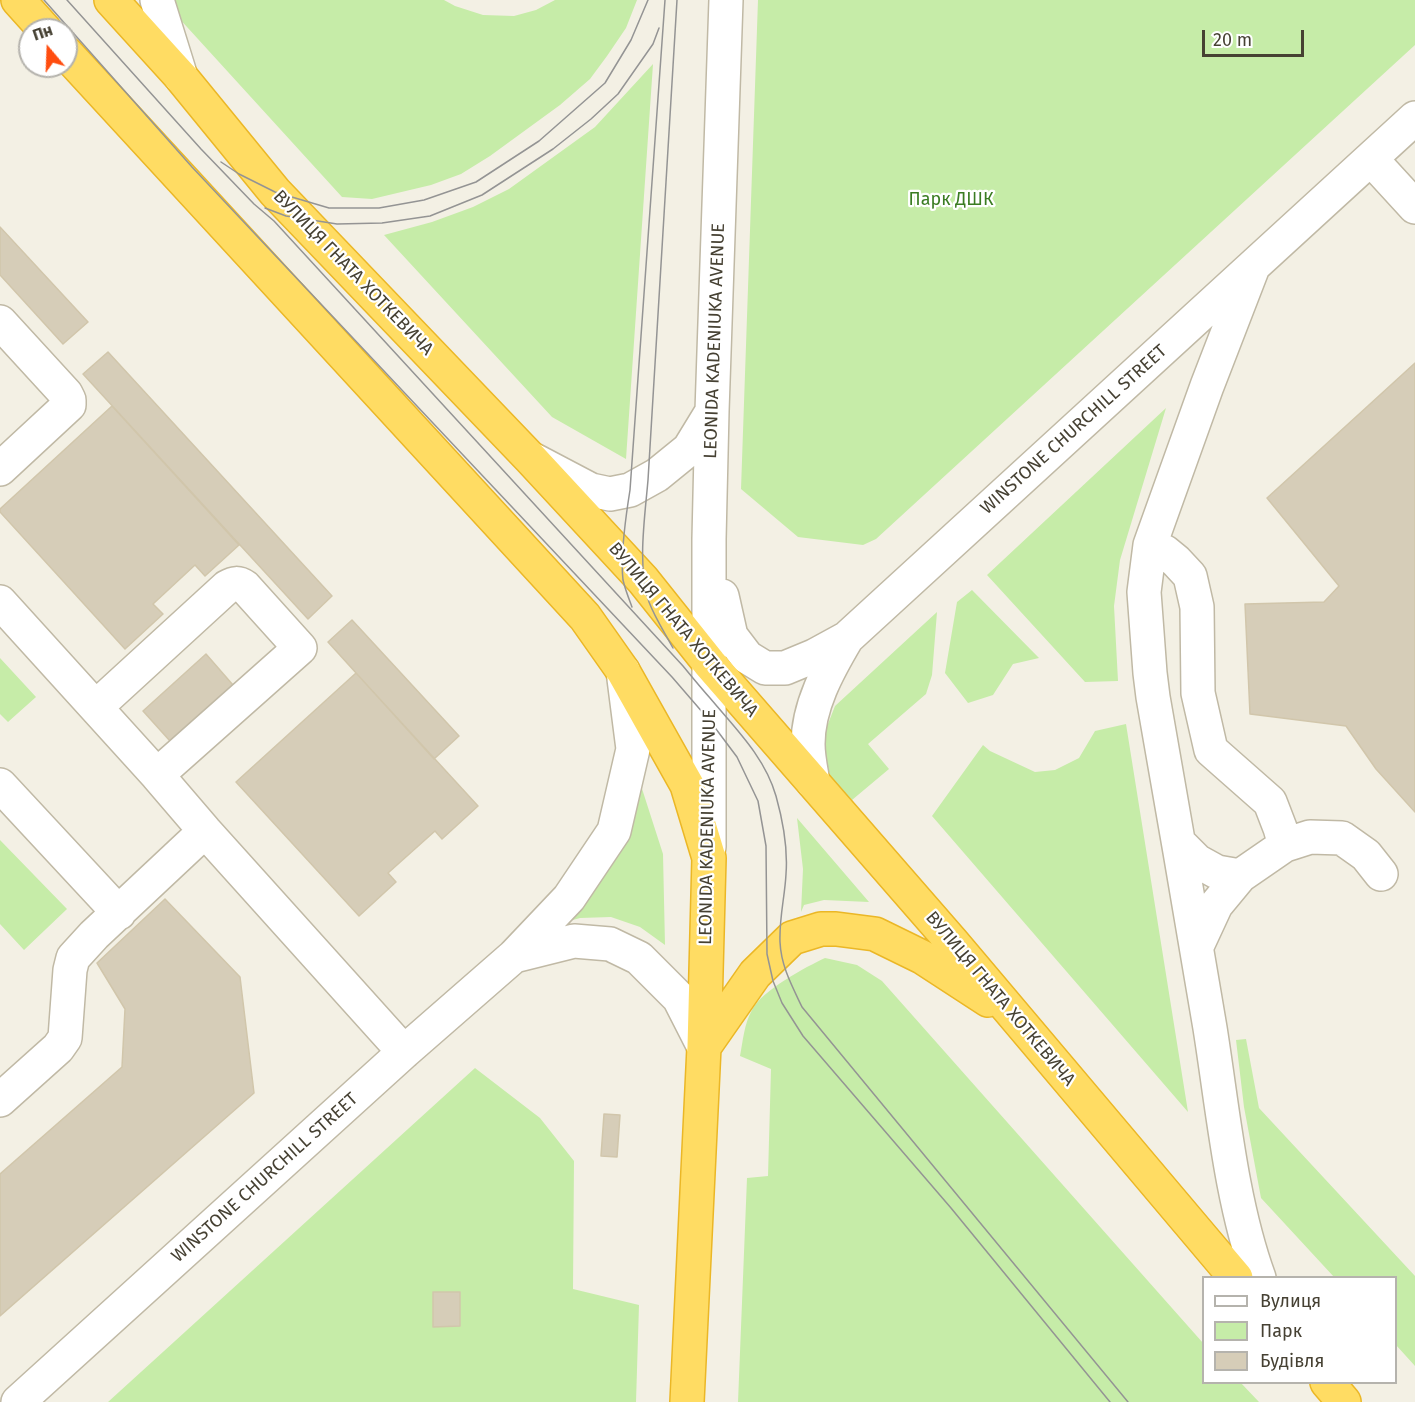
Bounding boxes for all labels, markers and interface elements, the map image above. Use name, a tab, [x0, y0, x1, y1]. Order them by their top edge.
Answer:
north arrow	[18, 18, 78, 78]
scale bar	[1205, 18, 1307, 56]
text: Пн	[30, 20, 55, 45]
text: 20 m	[1213, 29, 1252, 51]
street label: ВУЛИЦЯ ГНАТА ХОТКЕВИЧА	[268, 186, 438, 360]
park label: Парк ДШК	[909, 189, 993, 211]
street label: LEONIDA KADENIUKA AVENUE	[700, 223, 730, 459]
street label: WINSTONE CHURCHILL STREET	[976, 341, 1172, 519]
street label: ВУЛИЦЯ ГНАТА ХОТКЕВИЧА	[604, 538, 762, 722]
street label: LEONIDA KADENIUKA AVENUE	[695, 709, 721, 945]
street label: ВУЛИЦЯ ГНАТА ХОТКЕВИЧА	[921, 907, 1079, 1091]
street label: WINSTONE CHURCHILL STREET	[167, 1089, 363, 1267]
legend	[1202, 1276, 1397, 1384]
text: Вулиця	[1260, 1290, 1321, 1312]
text: Парк	[1260, 1320, 1302, 1342]
text: Будівля	[1260, 1350, 1324, 1372]

